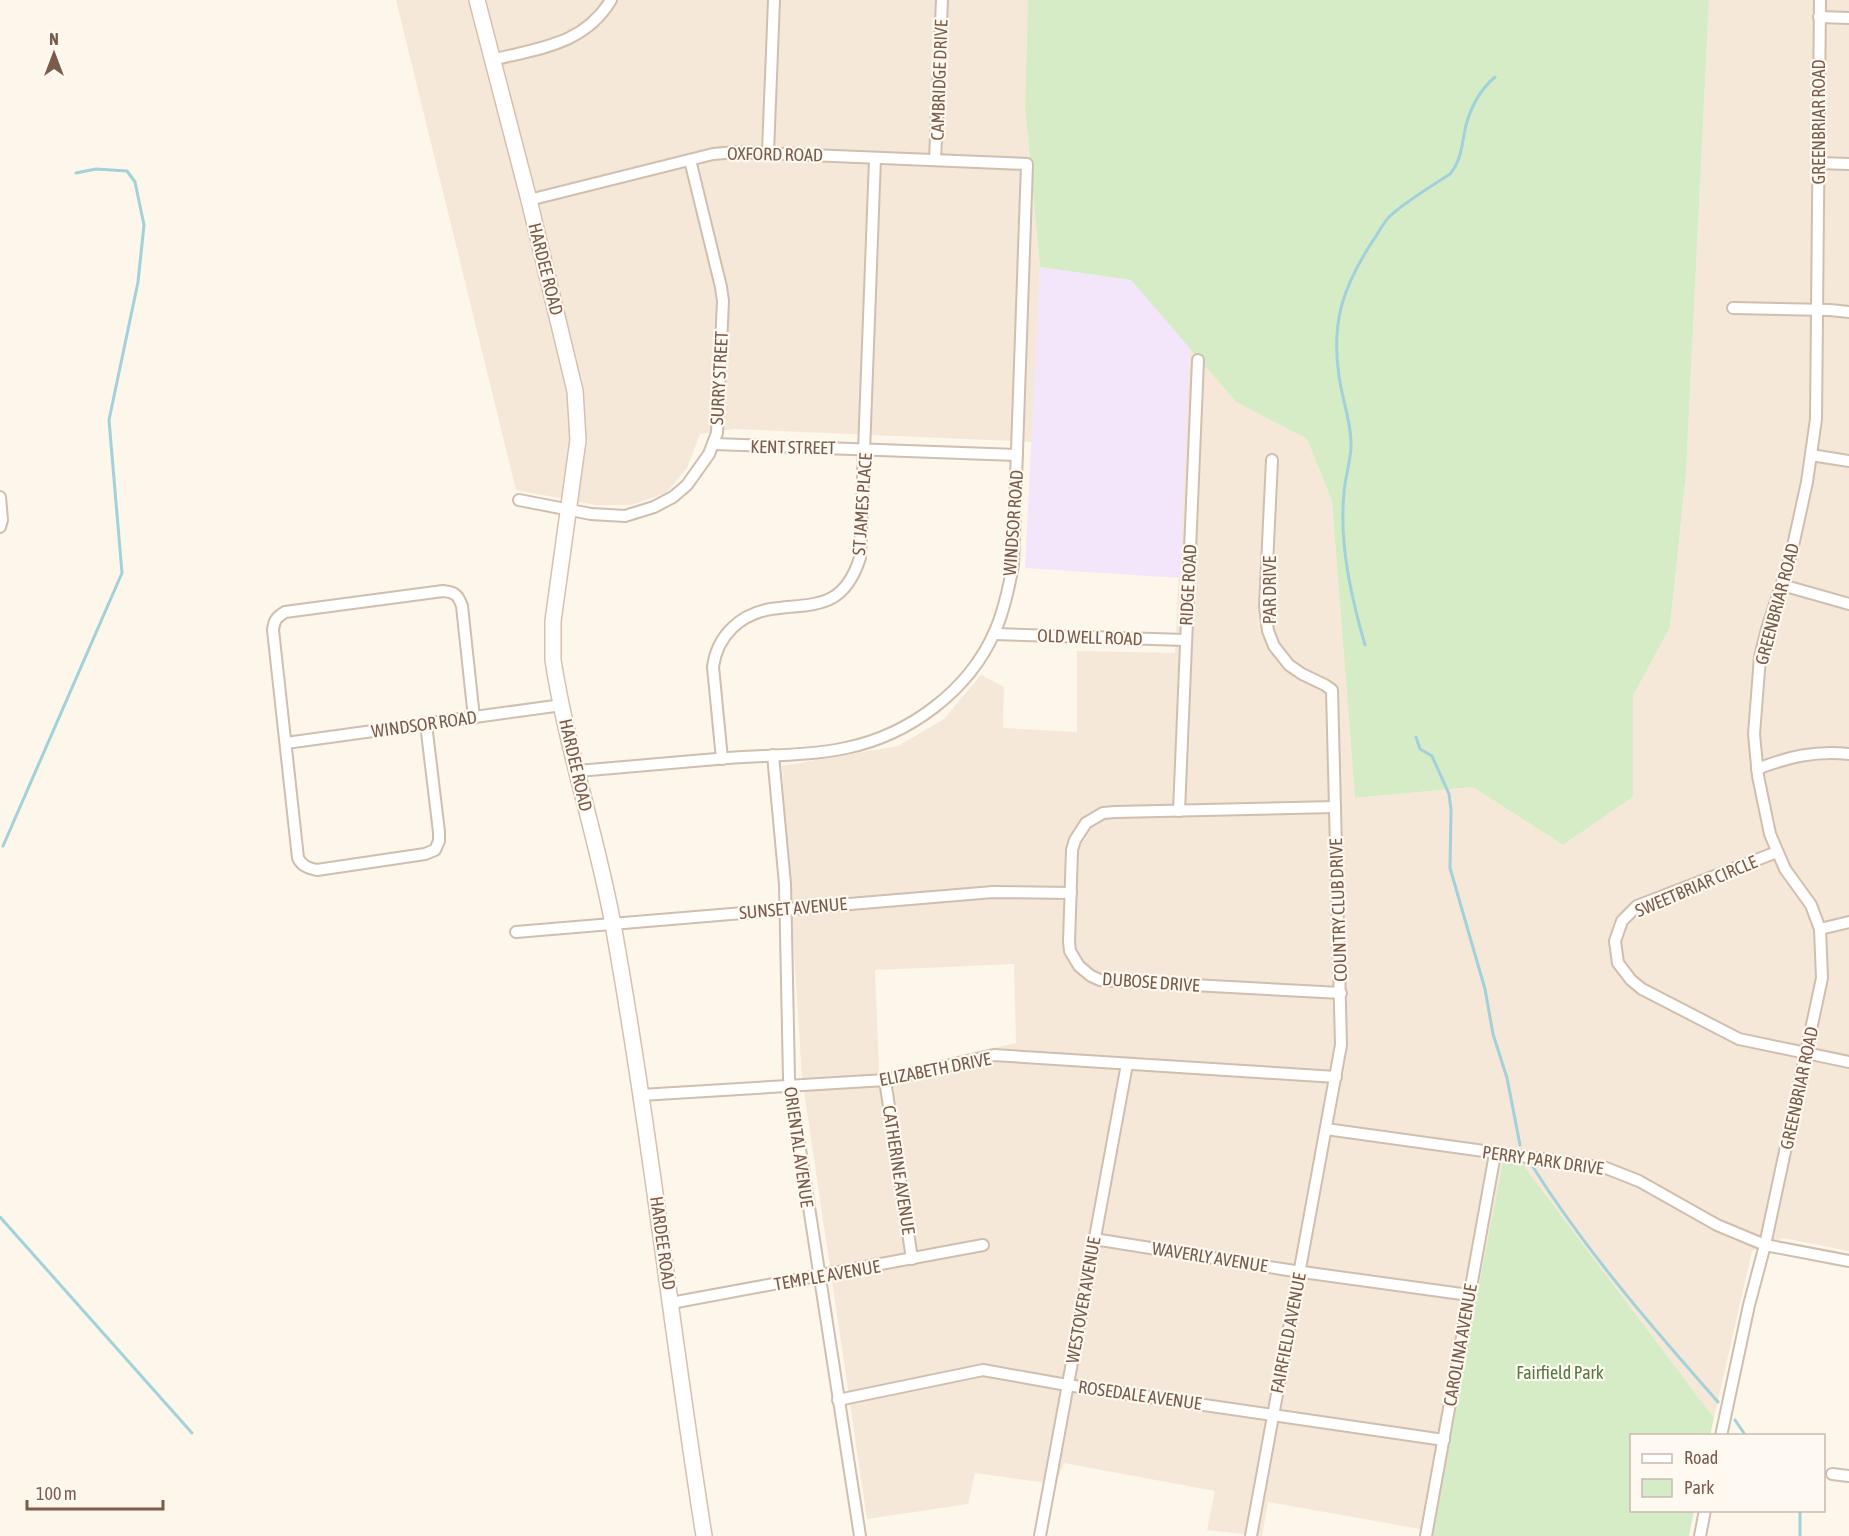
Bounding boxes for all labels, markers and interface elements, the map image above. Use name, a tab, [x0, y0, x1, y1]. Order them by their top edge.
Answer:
street label: CAMBRIDGE DRIVE	[926, 19, 952, 141]
north arrow	[24, 24, 84, 84]
text: N	[49, 30, 59, 48]
street label: GREENBRIAR ROAD	[1808, 59, 1829, 185]
street label: OXFORD ROAD	[727, 143, 823, 165]
street label: HARDEE ROAD	[524, 221, 568, 317]
street label: SURRY STREET	[706, 330, 732, 426]
street label: KENT STREET	[750, 436, 836, 458]
street label: ST JAMES PLACE	[848, 452, 876, 556]
street label: WINDSOR ROAD	[999, 469, 1027, 577]
street label: GREENBRIAR ROAD	[1751, 541, 1803, 667]
street label: RIDGE ROAD	[1175, 544, 1201, 626]
street label: PAR DRIVE	[1259, 555, 1280, 624]
street label: OLD WELL ROAD	[1037, 625, 1143, 649]
street label: WINDSOR ROAD	[370, 706, 478, 742]
street label: HARDEE ROAD	[555, 717, 597, 813]
street label: COUNTRY CLUB DRIVE	[1325, 838, 1351, 982]
street label: SWEETBRIAR CIRCLE	[1632, 851, 1760, 921]
street label: SUNSET AVENUE	[738, 893, 848, 923]
street label: DUBOSE DRIVE	[1102, 968, 1201, 996]
street label: GREENBRIAR ROAD	[1776, 1025, 1822, 1151]
street label: ELIZABETH DRIVE	[877, 1048, 993, 1090]
street label: ORIENTAL AVENUE	[780, 1085, 818, 1209]
street label: CATHERINE AVENUE	[878, 1104, 920, 1236]
street label: PERRY PARK DRIVE	[1481, 1141, 1605, 1179]
street label: HARDEE ROAD	[646, 1195, 680, 1291]
street label: WESTOVER AVENUE	[1062, 1235, 1105, 1365]
street label: WAVERLY AVENUE	[1151, 1238, 1270, 1277]
street label: TEMPLE AVENUE	[772, 1255, 882, 1295]
street label: FAIRFIELD AVENUE	[1266, 1271, 1310, 1395]
street label: CAROLINA AVENUE	[1439, 1282, 1481, 1408]
park label: Fairfield Park	[1516, 1362, 1604, 1383]
street label: ROSEDALE AVENUE	[1077, 1376, 1203, 1414]
legend	[1630, 1434, 1825, 1512]
text: Road	[1684, 1447, 1718, 1468]
scale bar	[27, 1473, 164, 1511]
text: Park	[1684, 1477, 1714, 1498]
text: 100 m	[36, 1483, 77, 1504]

